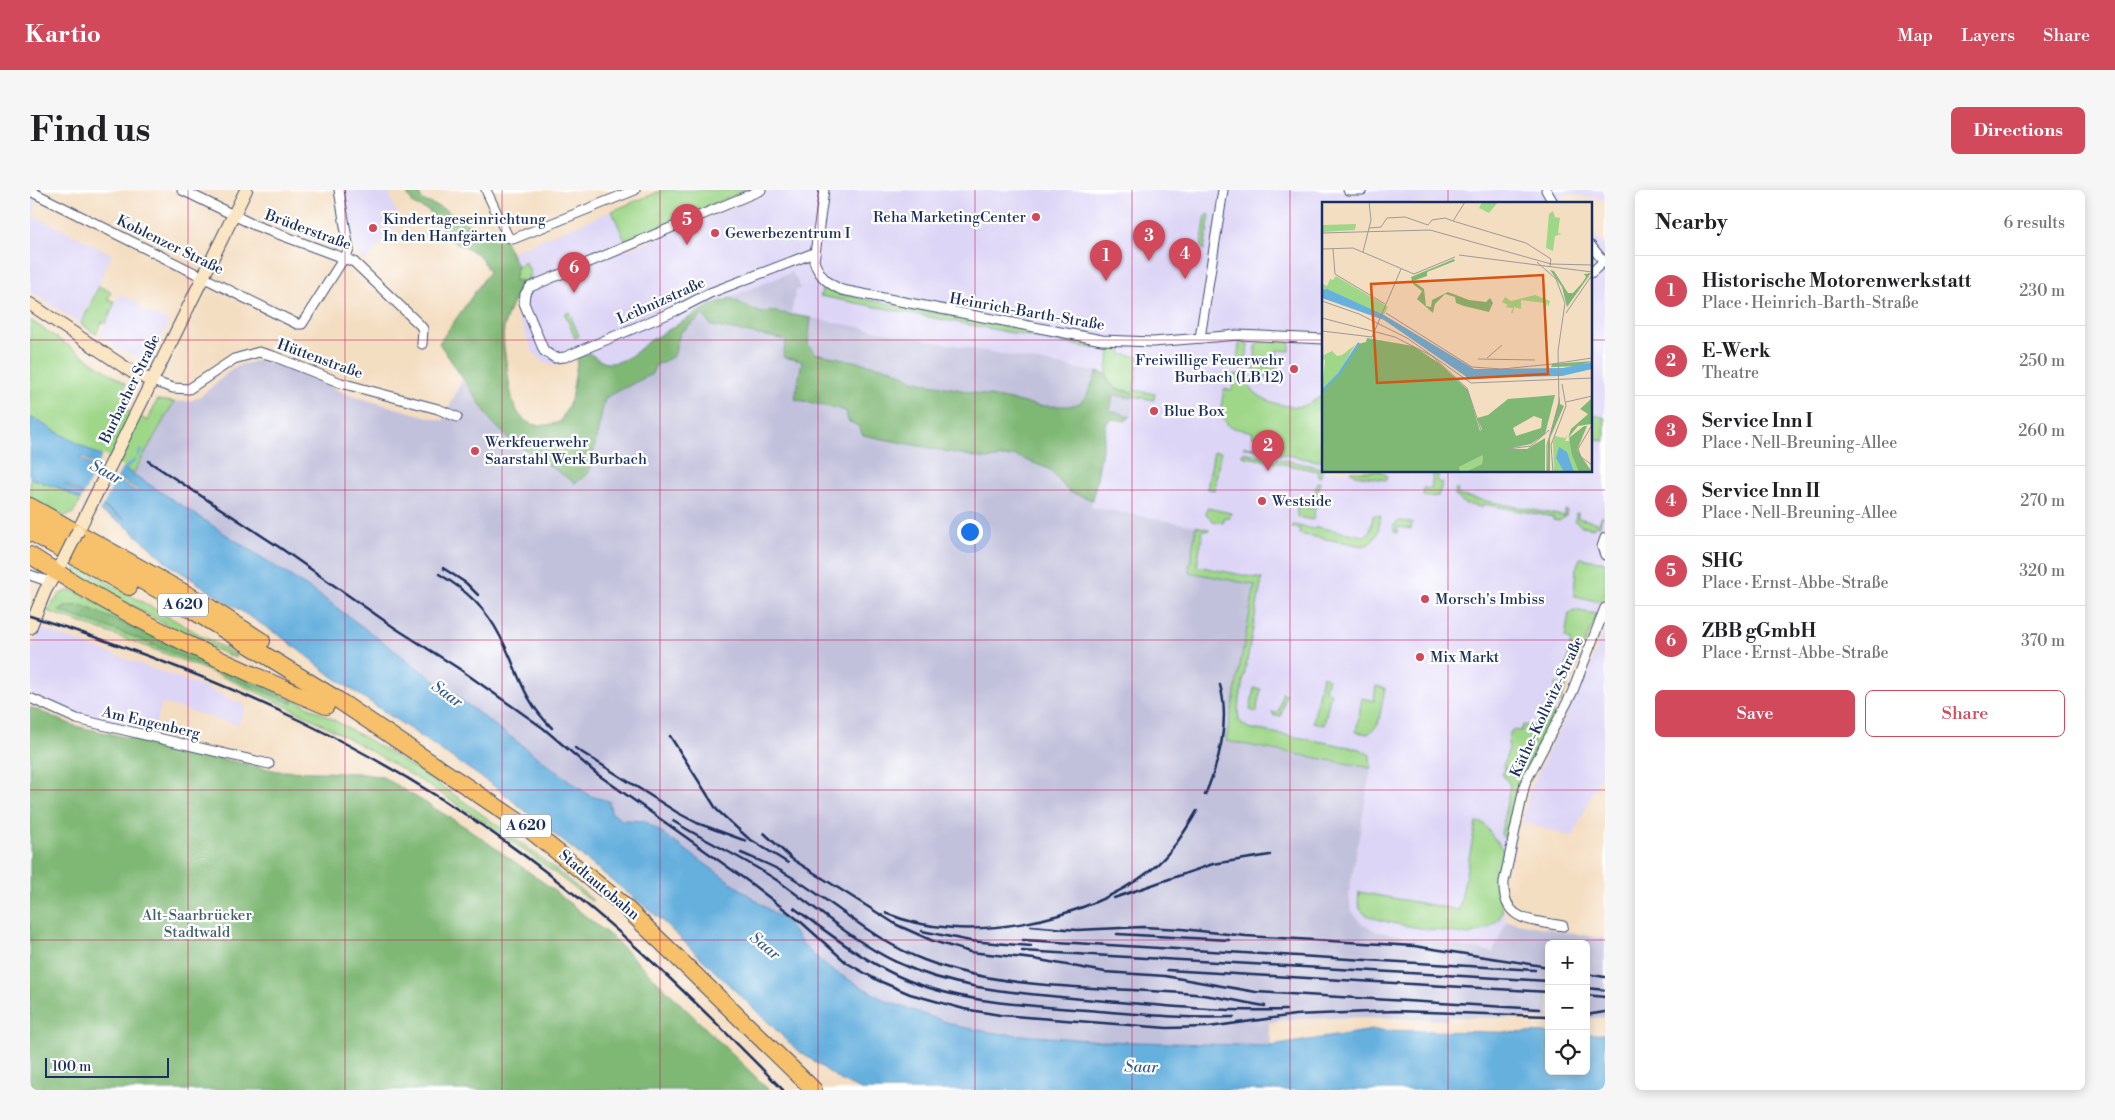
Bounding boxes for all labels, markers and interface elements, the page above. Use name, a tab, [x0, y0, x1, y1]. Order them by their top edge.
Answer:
text: Kartio	[25, 20, 101, 50]
text: Map	[1898, 24, 1933, 47]
text: Layers	[1961, 24, 2015, 47]
text: Share	[2043, 24, 2090, 47]
button: Directions	[1951, 107, 2085, 154]
text: Find us	[30, 109, 150, 152]
inset map	[1322, 202, 1592, 472]
pin: 5	[671, 204, 703, 245]
street label: Brüderstraße	[261, 205, 354, 254]
place label: Reha MarketingCenter	[873, 208, 1027, 227]
place label: Kindertageseinrichtung In den Hanfgärten	[383, 210, 546, 246]
text: Nearby	[1655, 210, 1728, 236]
street label: Koblenzer Straße	[113, 211, 227, 279]
marker: Reha MarketingCenter	[1030, 211, 1042, 223]
text: 6 results	[2004, 213, 2065, 233]
pin: 3	[1133, 220, 1165, 261]
marker: Kindertageseinrichtung In den Hanfgärten	[367, 222, 379, 234]
place label: Gewerbezentrum I	[725, 224, 851, 243]
marker: Gewerbezentrum I	[709, 227, 721, 239]
pin: 4	[1169, 238, 1201, 279]
pin: 1	[1090, 240, 1122, 281]
pin: 6	[558, 252, 590, 293]
text: Historische Motorenwerkstatt	[1702, 269, 1971, 293]
street label: Leibnizstraße	[614, 273, 708, 329]
text: 1	[1667, 281, 1675, 301]
text: 230 m	[2019, 281, 2065, 301]
street label: Heinrich-Barth-Straße	[948, 289, 1106, 335]
text: Place · Heinrich-Barth-Straße	[1702, 293, 1919, 313]
street label: Burbacher Straße	[95, 331, 165, 448]
street label: Hüttenstraße	[275, 335, 365, 383]
text: E-Werk	[1702, 339, 1770, 363]
place label: Freiwillige Feuerwehr Burbach (LB 12)	[1135, 351, 1285, 387]
text: 2	[1666, 351, 1676, 371]
text: 250 m	[2019, 351, 2065, 371]
marker: Freiwillige Feuerwehr Burbach (LB 12)	[1288, 363, 1300, 375]
text: Theatre	[1702, 363, 1759, 383]
place label: Blue Box	[1163, 402, 1225, 421]
marker: Blue Box	[1148, 405, 1160, 417]
text: Service Inn I	[1702, 409, 1813, 433]
text: 3	[1666, 421, 1676, 441]
text: 260 m	[2018, 421, 2065, 441]
pin: 2	[1252, 430, 1284, 471]
place label: Werkfeuerwehr Saarstahl Werk Burbach	[484, 433, 647, 469]
text: Place · Nell-Breuning-Allee	[1702, 433, 1897, 453]
marker: Werkfeuerwehr Saarstahl Werk Burbach	[469, 445, 481, 457]
water label: Saar	[86, 455, 127, 489]
text: Service Inn II	[1702, 479, 1820, 503]
text: 4	[1666, 491, 1676, 511]
text: 270 m	[2020, 491, 2065, 511]
place label: Westside	[1271, 492, 1332, 511]
marker: Westside	[1256, 495, 1268, 507]
text: Place · Nell-Breuning-Allee	[1702, 503, 1897, 523]
your location	[957, 519, 983, 545]
text: SHG	[1702, 549, 1744, 573]
text: 5	[1666, 561, 1676, 581]
text: 320 m	[2019, 561, 2065, 581]
text: Place · Ernst-Abbe-Straße	[1702, 573, 1889, 593]
place label: Morsch's Imbiss	[1435, 590, 1545, 609]
marker: Morsch's Imbiss	[1419, 593, 1431, 605]
road number: A 620	[158, 594, 208, 616]
text: ZBB gGmbH	[1702, 619, 1816, 643]
text: 6	[1666, 631, 1676, 651]
text: 370 m	[2021, 631, 2065, 651]
street label: Käthe-Kollwitz-Straße	[1506, 634, 1588, 780]
text: Place · Ernst-Abbe-Straße	[1702, 643, 1889, 663]
place label: Mix Markt	[1430, 648, 1500, 667]
marker: Mix Markt	[1414, 651, 1426, 663]
water label: Saar	[427, 676, 468, 713]
button: Save	[1655, 690, 1855, 737]
button: Share	[1865, 690, 2065, 737]
street label: Am Engenberg	[99, 702, 202, 744]
road number: A 620	[501, 814, 551, 838]
street label: Stadtautobahn	[555, 846, 643, 924]
park label: Alt-Saarbrücker Stadtwald	[141, 906, 252, 942]
water label: Saar	[746, 927, 785, 965]
map controls	[1545, 940, 1590, 1075]
button: +	[1545, 940, 1590, 985]
button: −	[1545, 985, 1590, 1030]
button: locate	[1545, 1030, 1590, 1075]
scale bar	[45, 1055, 169, 1078]
water label: Saar	[1124, 1056, 1159, 1078]
text: 100 m	[52, 1058, 91, 1076]

